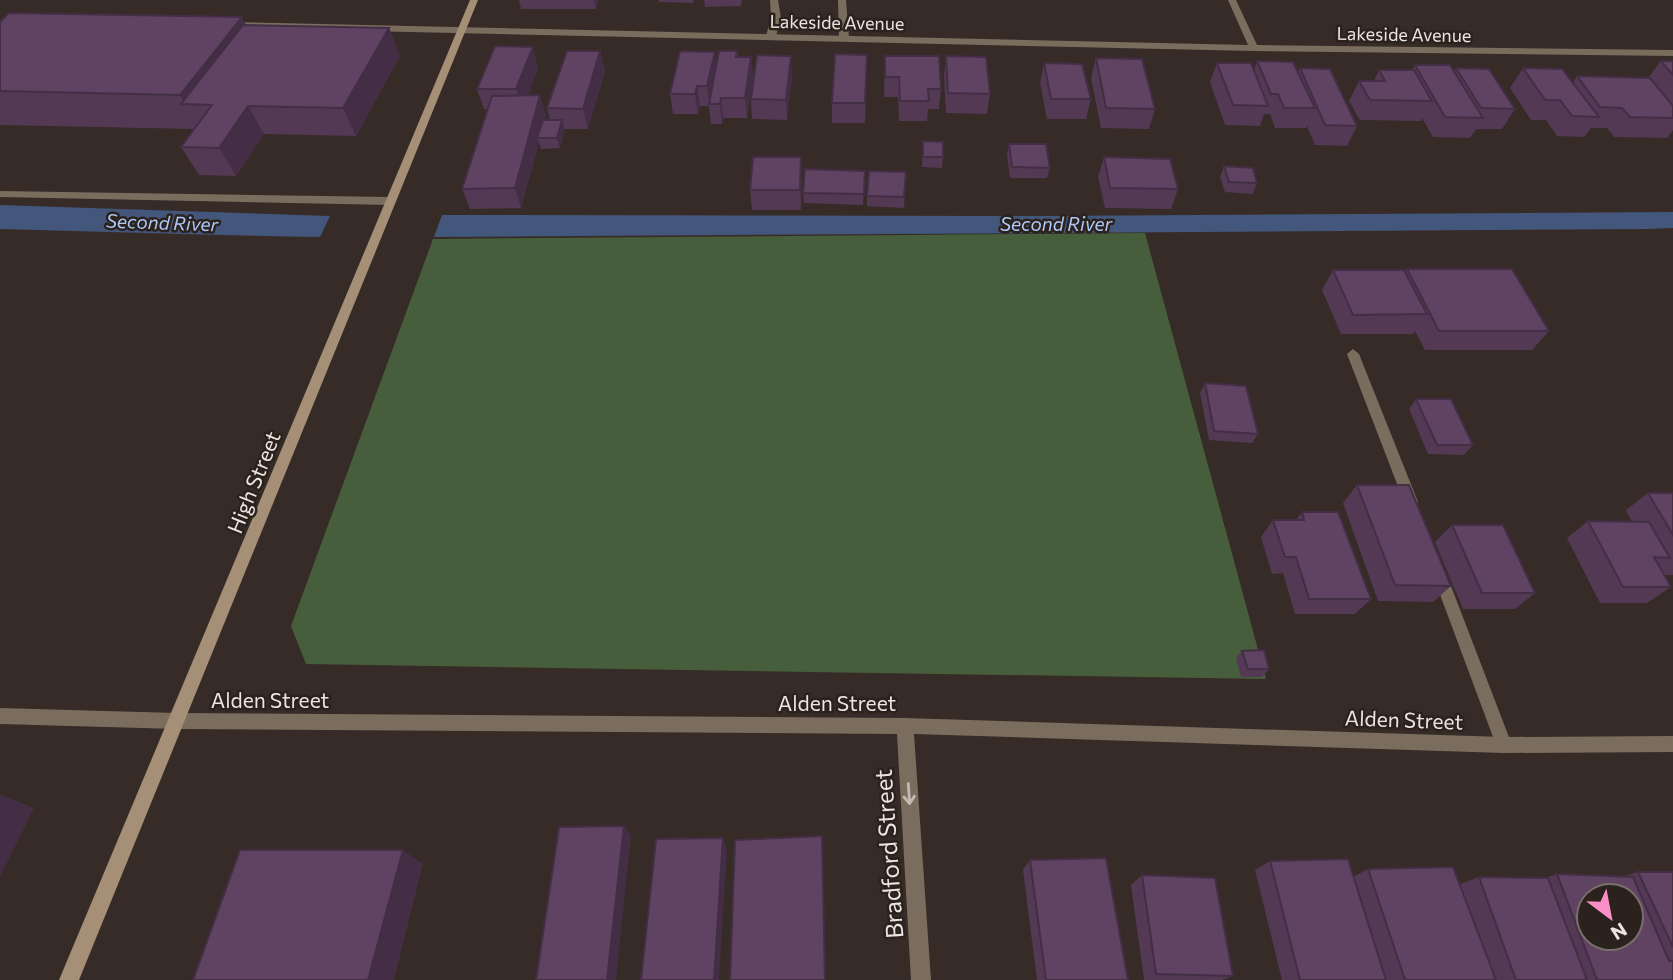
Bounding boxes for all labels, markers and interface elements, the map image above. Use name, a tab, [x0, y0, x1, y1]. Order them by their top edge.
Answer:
street label: Lakeside Avenue	[769, 10, 905, 34]
street label: Lakeside Avenue	[1336, 22, 1472, 46]
water label: Second River	[106, 209, 220, 235]
water label: Second River	[1000, 212, 1114, 235]
street label: High Street	[221, 427, 285, 537]
street label: Alden Street	[211, 687, 329, 712]
street label: Alden Street	[778, 690, 896, 715]
street label: Alden Street	[1344, 704, 1464, 734]
street label: Bradford Street	[868, 768, 908, 940]
one-way arrow	[903, 782, 916, 804]
north arrow	[1575, 882, 1645, 952]
text: N	[1607, 918, 1631, 945]

